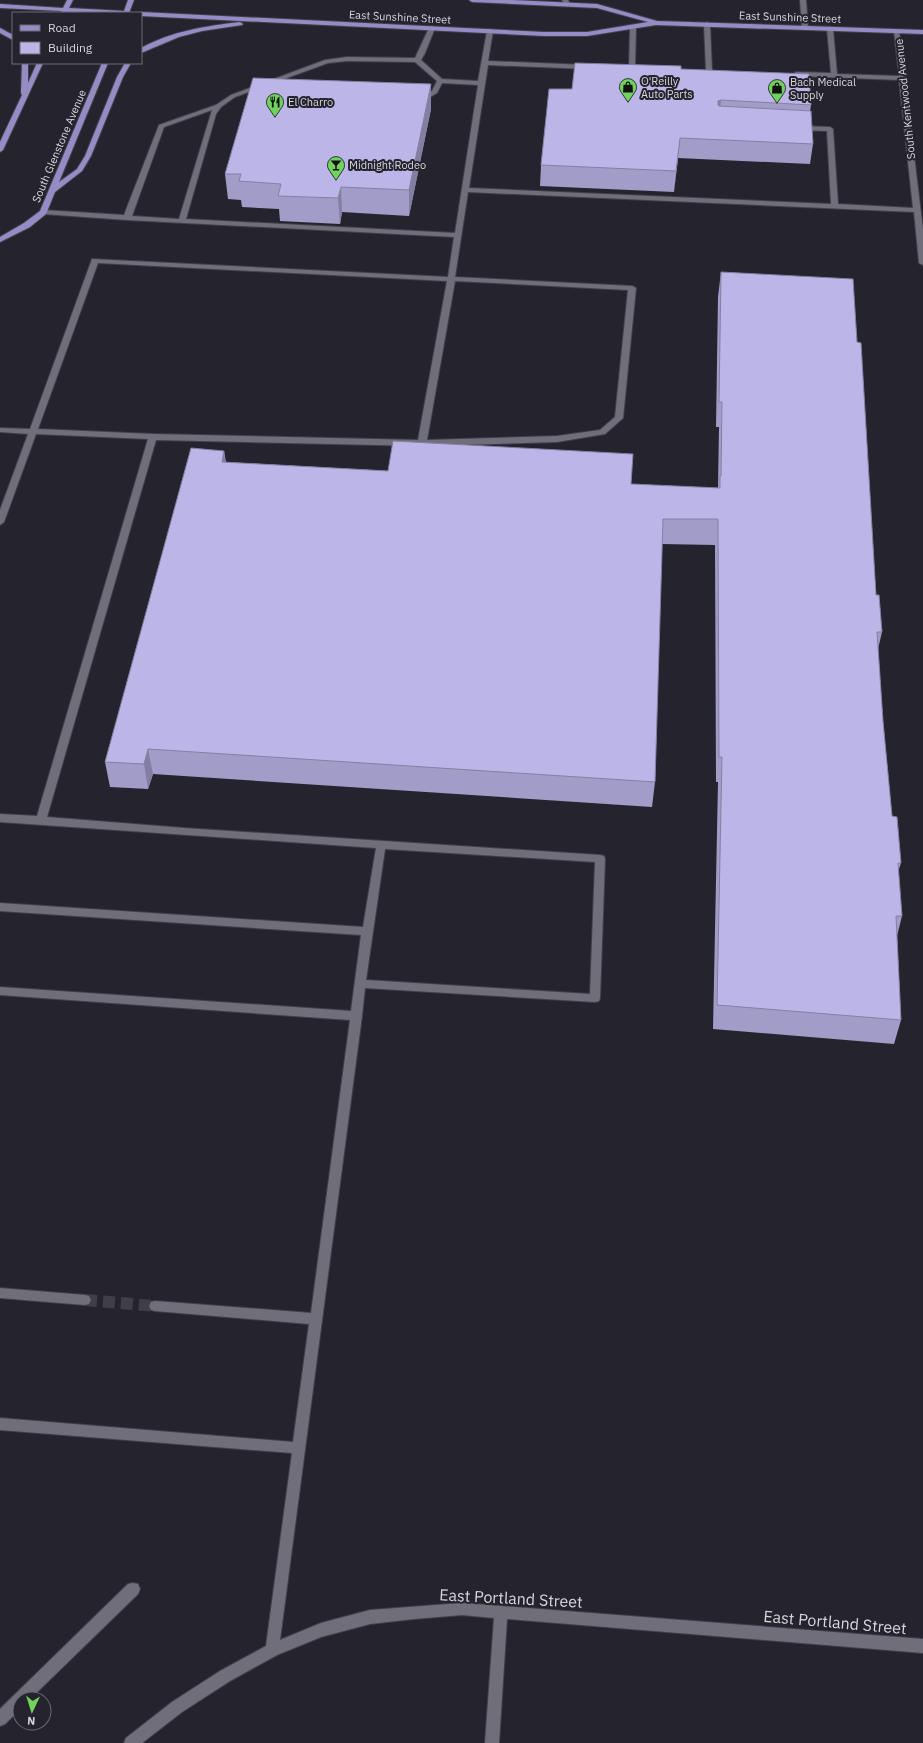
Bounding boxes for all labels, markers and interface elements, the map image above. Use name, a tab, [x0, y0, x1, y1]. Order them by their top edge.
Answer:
street label: East Sunshine Street	[349, 7, 452, 27]
street label: East Sunshine Street	[739, 8, 842, 26]
legend	[12, 12, 142, 64]
text: Road	[48, 20, 76, 35]
street label: South Kentwood Avenue	[892, 38, 918, 160]
text: Building	[48, 40, 93, 55]
place label: O'Reilly Auto Parts	[641, 74, 693, 101]
place label: Bach Medical Supply	[790, 75, 856, 102]
shop icon: O'Reilly Auto Parts	[618, 77, 638, 102]
shop icon: Bach Medical Supply	[767, 78, 787, 103]
street label: South Glenstone Avenue	[29, 87, 89, 205]
restaurant icon: El Charro	[265, 92, 285, 117]
place label: El Charro	[288, 95, 333, 109]
bar icon: Midnight Rodeo	[326, 155, 346, 180]
place label: Midnight Rodeo	[349, 158, 426, 172]
street label: East Portland Street	[439, 1584, 583, 1612]
street label: East Portland Street	[763, 1606, 907, 1638]
north arrow	[12, 1691, 52, 1731]
text: N	[27, 1714, 36, 1728]

